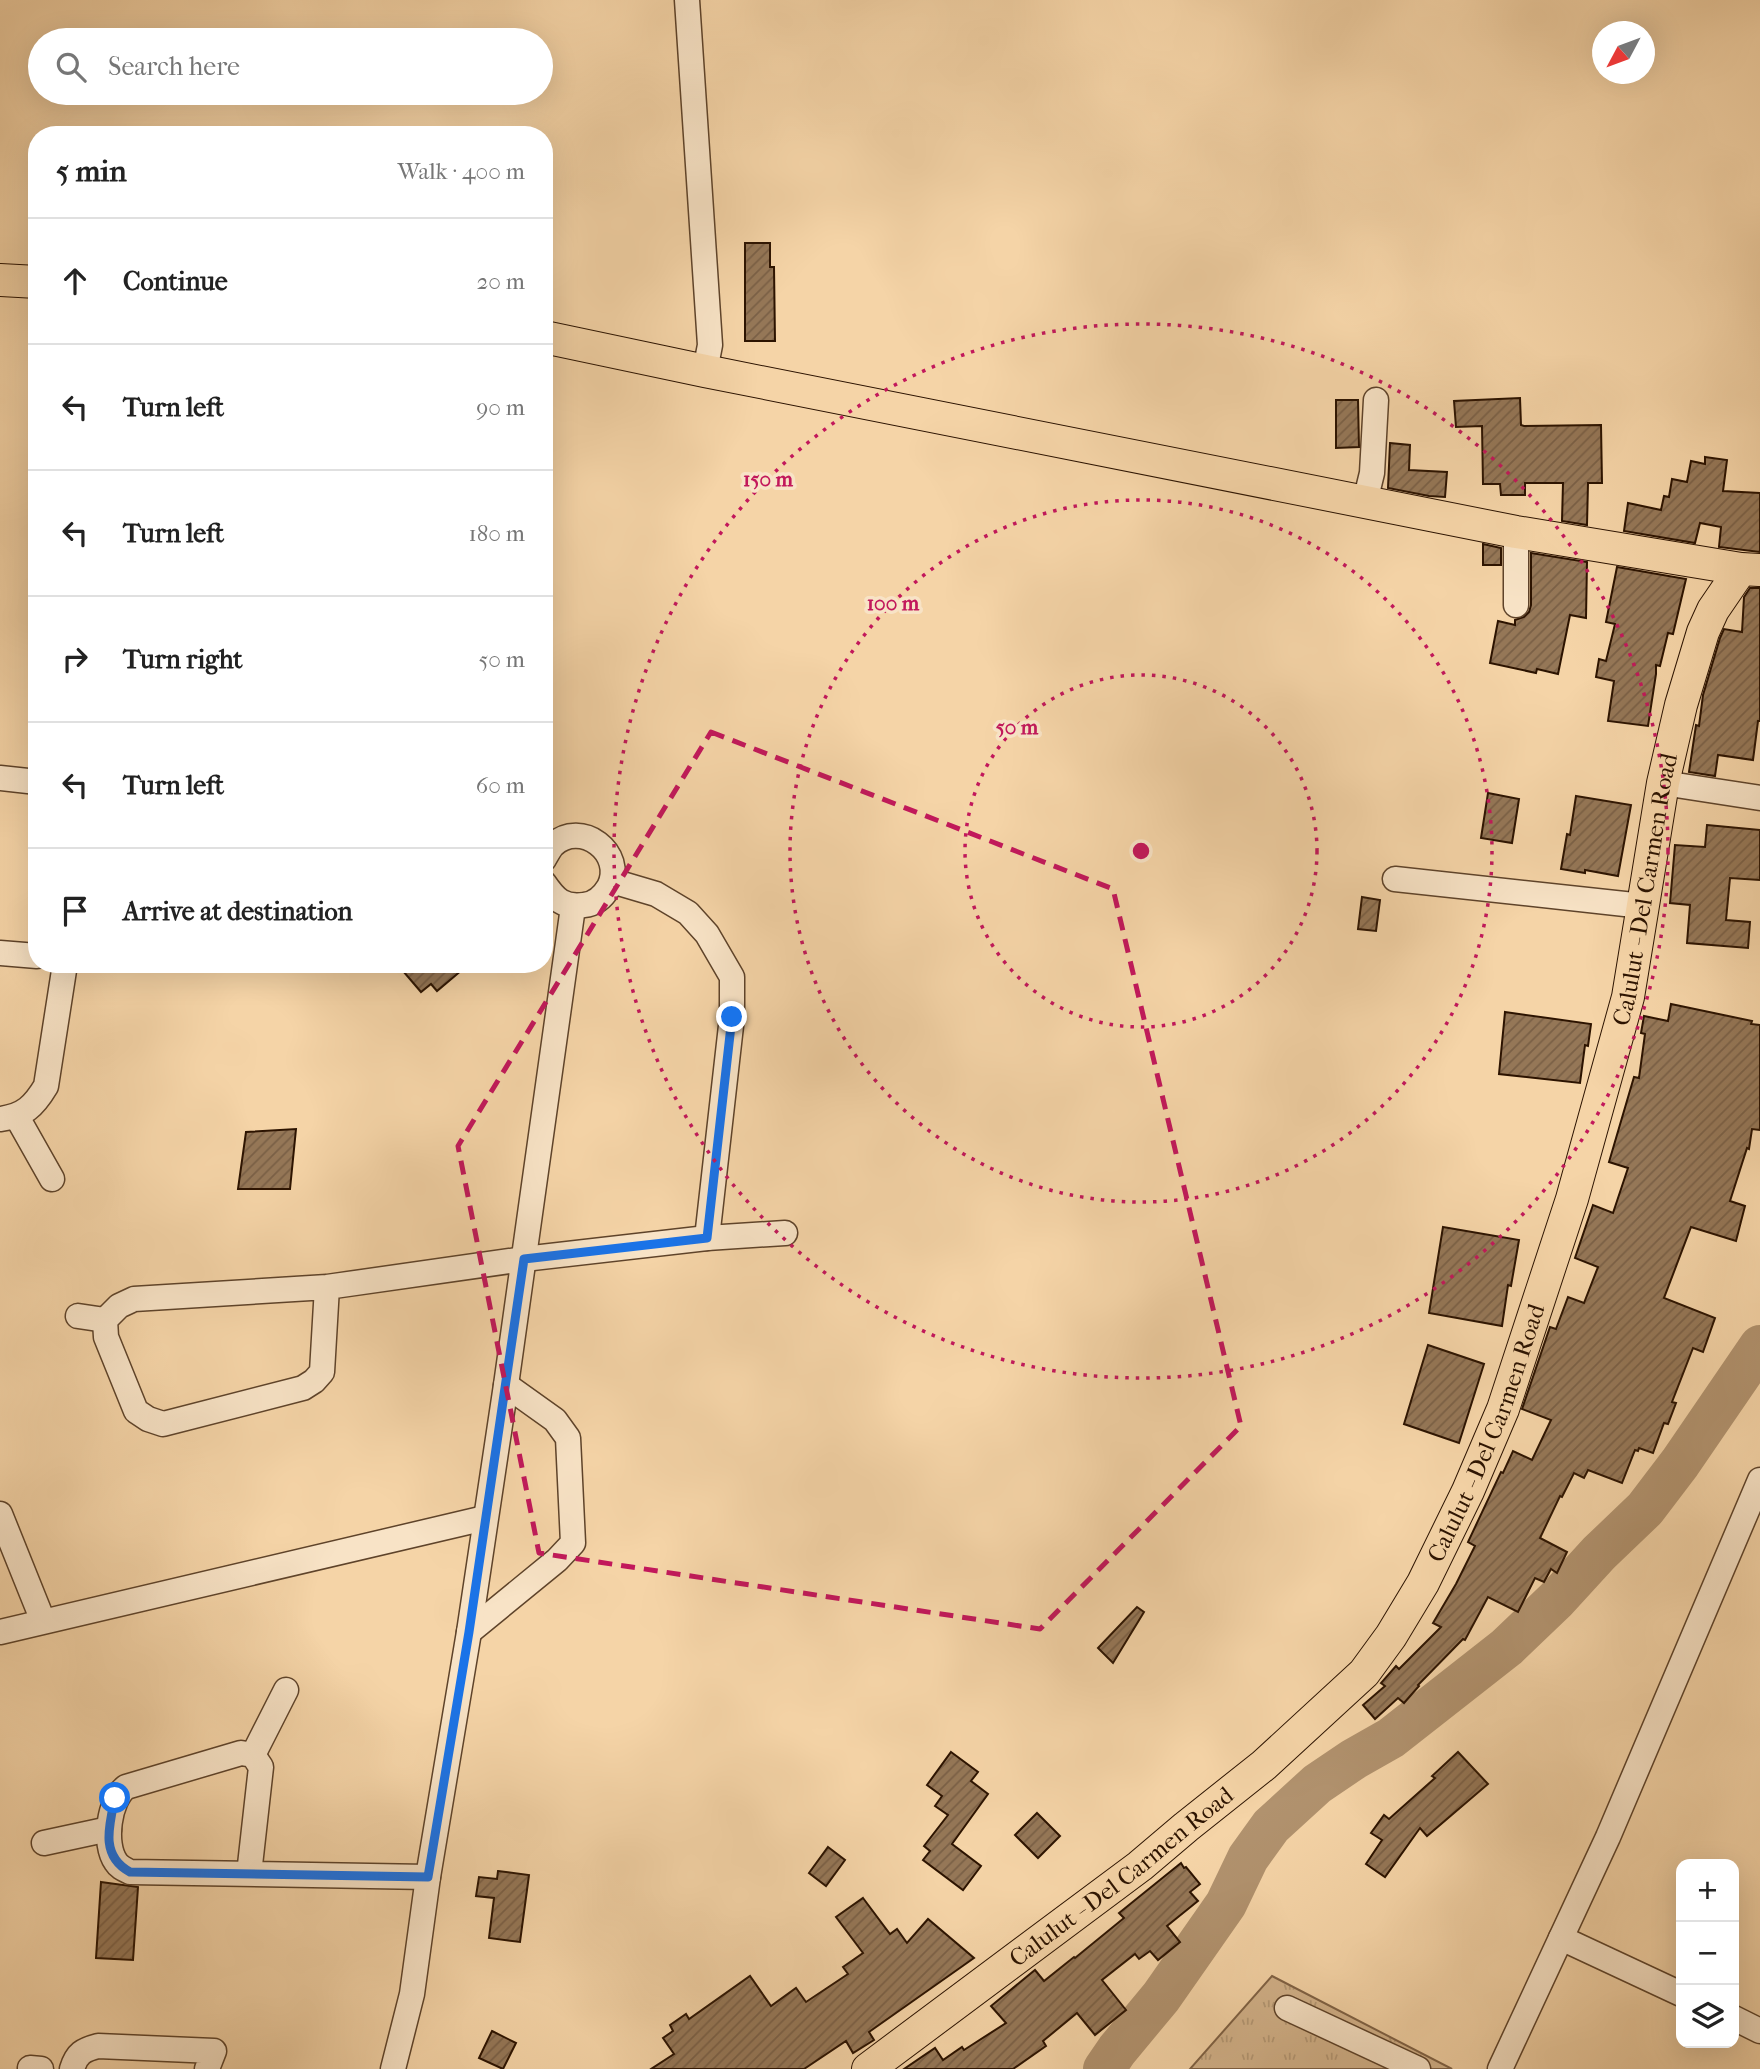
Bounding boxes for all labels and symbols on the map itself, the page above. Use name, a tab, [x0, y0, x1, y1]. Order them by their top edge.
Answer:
north arrow	[1592, 21, 1655, 84]
text: 150 m	[743, 467, 794, 491]
text: 100 m	[867, 591, 920, 615]
text: 50 m	[996, 715, 1039, 739]
street label: Calulut - Del Carmen Road	[1607, 750, 1684, 1029]
centre of rings	[1129, 839, 1153, 863]
route end	[716, 1001, 747, 1032]
street label: Calulut - Del Carmen Road	[1421, 1300, 1551, 1567]
street label: Calulut - Del Carmen Road	[1004, 1780, 1240, 1973]
route start	[99, 1782, 130, 1813]

